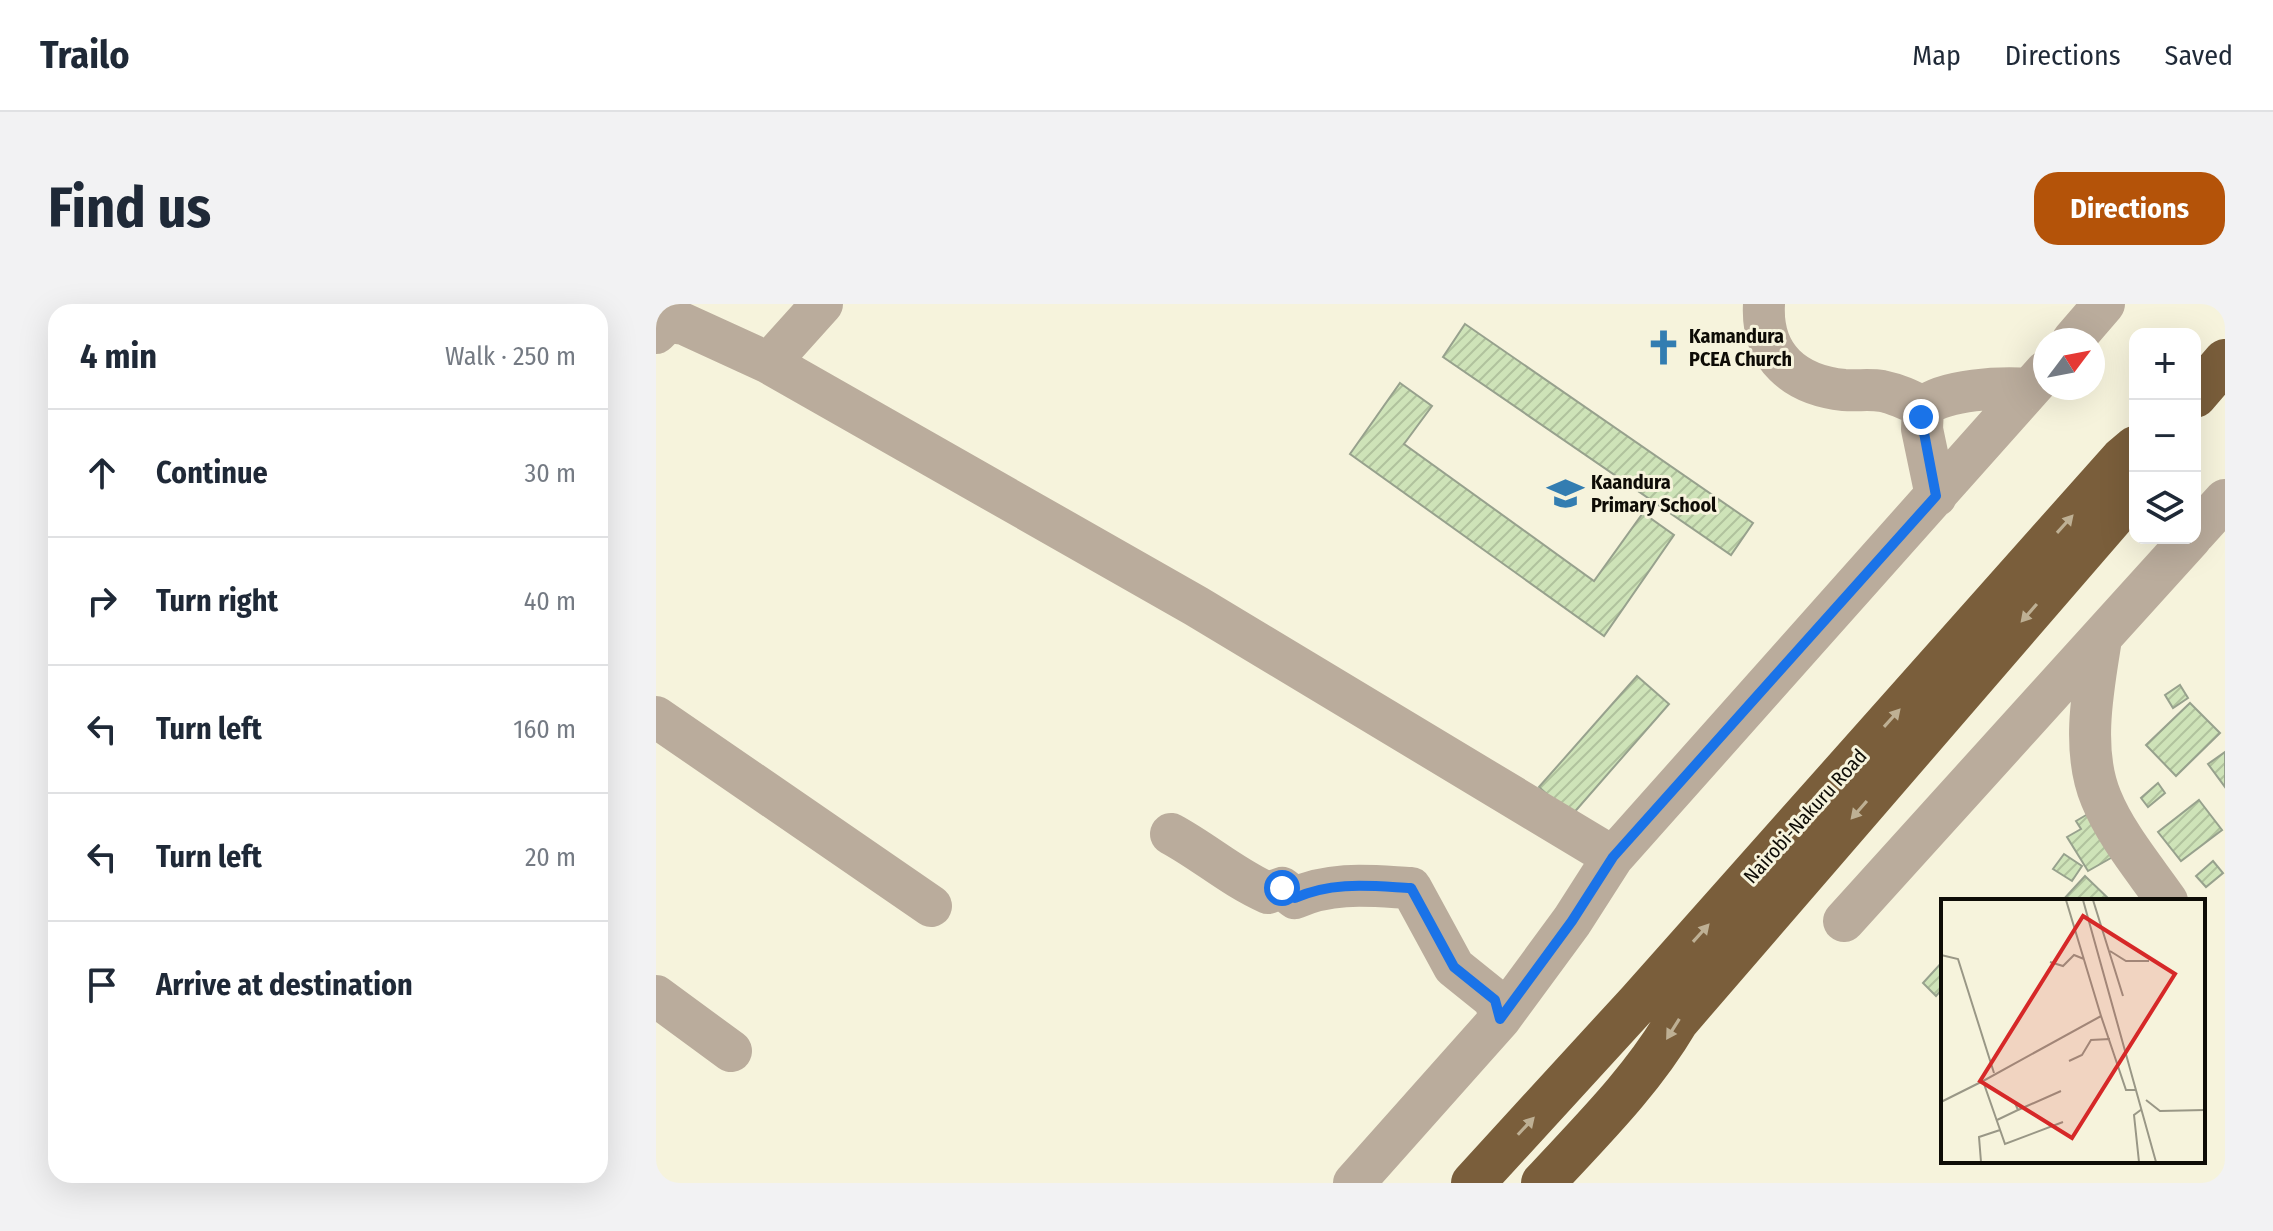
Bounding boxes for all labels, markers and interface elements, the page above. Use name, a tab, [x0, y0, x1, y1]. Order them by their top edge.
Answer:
text: Trailo	[40, 32, 130, 78]
text: Map	[1912, 39, 1961, 72]
text: Directions	[2005, 39, 2121, 72]
text: Saved	[2165, 39, 2233, 72]
button: Directions	[2034, 172, 2225, 245]
text: Find us	[48, 175, 211, 242]
place label: Kamandura PCEA Church	[1689, 324, 1792, 371]
north arrow	[2033, 328, 2105, 400]
map controls	[2129, 328, 2201, 544]
button: +	[2129, 328, 2201, 400]
church icon: Kamandura PCEA Church	[1644, 329, 1682, 367]
text: 4 min	[80, 336, 157, 377]
text: Walk · 250 m	[445, 341, 576, 372]
route end	[1903, 399, 1939, 435]
button: −	[2129, 400, 2201, 472]
icon: ahead	[80, 451, 124, 495]
text: Continue	[156, 455, 268, 491]
text: 30 m	[525, 458, 576, 489]
place label: Kaandura Primary School	[1591, 470, 1717, 517]
button: layers	[2129, 472, 2201, 544]
school or university icon: Kaandura Primary School	[1546, 474, 1584, 512]
one-way arrow	[2055, 514, 2073, 533]
icon: right	[80, 579, 124, 623]
text: Turn right	[156, 583, 278, 619]
text: 40 m	[524, 586, 576, 617]
one-way arrow	[2021, 603, 2038, 623]
icon: left	[80, 707, 124, 751]
one-way arrow	[1883, 708, 1901, 728]
text: Turn left	[156, 711, 262, 747]
text: 160 m	[513, 714, 576, 745]
street label: Nairobi-Nakuru Road	[1738, 744, 1872, 888]
one-way arrow	[1851, 800, 1868, 820]
icon: left	[80, 835, 124, 879]
text: Turn left	[156, 839, 262, 875]
text: 20 m	[525, 842, 576, 873]
route start	[1264, 870, 1300, 906]
inset map	[1941, 899, 2205, 1163]
one-way arrow	[1691, 924, 1709, 943]
icon: arrive	[80, 963, 124, 1007]
text: Arrive at destination	[156, 967, 413, 1003]
one-way arrow	[1666, 1018, 1680, 1040]
one-way arrow	[1516, 1116, 1534, 1135]

